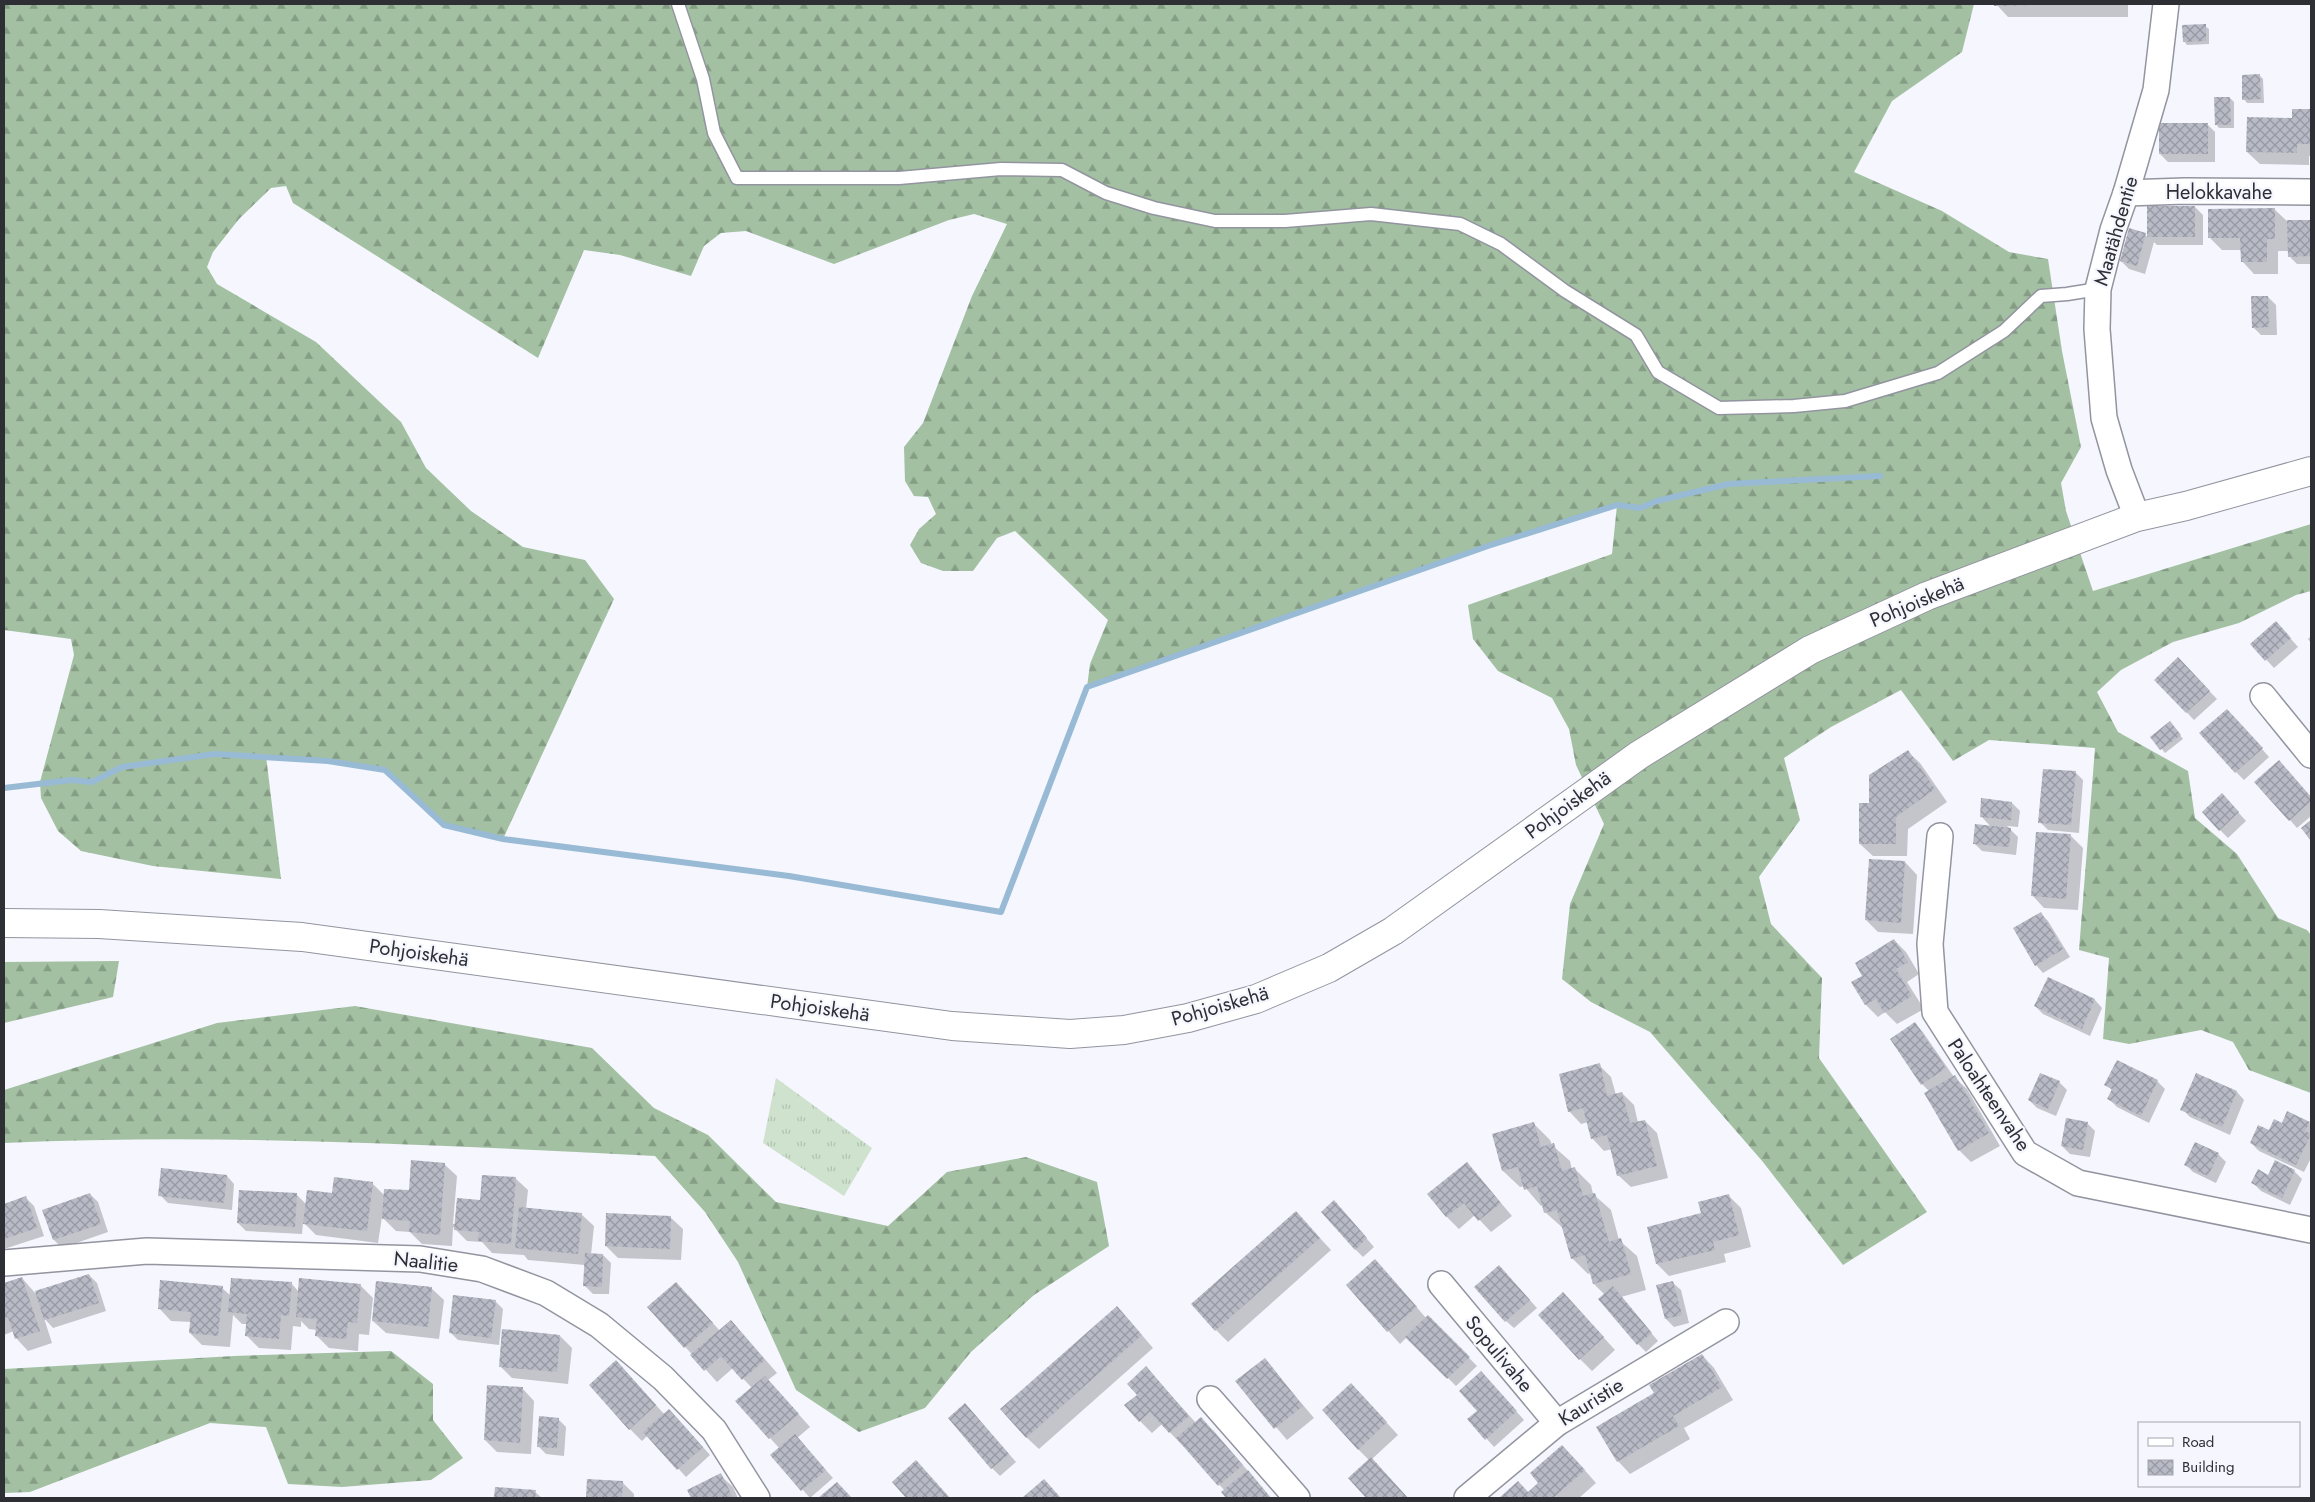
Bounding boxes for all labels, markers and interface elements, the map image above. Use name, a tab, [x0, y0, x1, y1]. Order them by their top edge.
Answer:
street label: Maatähdentie	[2086, 173, 2146, 289]
street label: Helokkavahe	[2166, 178, 2272, 207]
street label: Pohjoiskehä	[1865, 569, 1969, 635]
street label: Pohjoiskehä	[1519, 764, 1617, 846]
street label: Pohjoiskehä	[367, 932, 471, 974]
street label: Pohjoiskehä	[1168, 978, 1272, 1034]
street label: Pohjoiskehä	[768, 987, 872, 1029]
street label: Paloahteenvahe	[1940, 1033, 2038, 1157]
street label: Naalitie	[392, 1244, 460, 1280]
street label: Sopulivahe	[1458, 1309, 1540, 1399]
street label: Kauristie	[1553, 1371, 1629, 1433]
legend	[2138, 1422, 2300, 1487]
text: Road	[2182, 1431, 2214, 1453]
text: Building	[2182, 1456, 2234, 1478]

